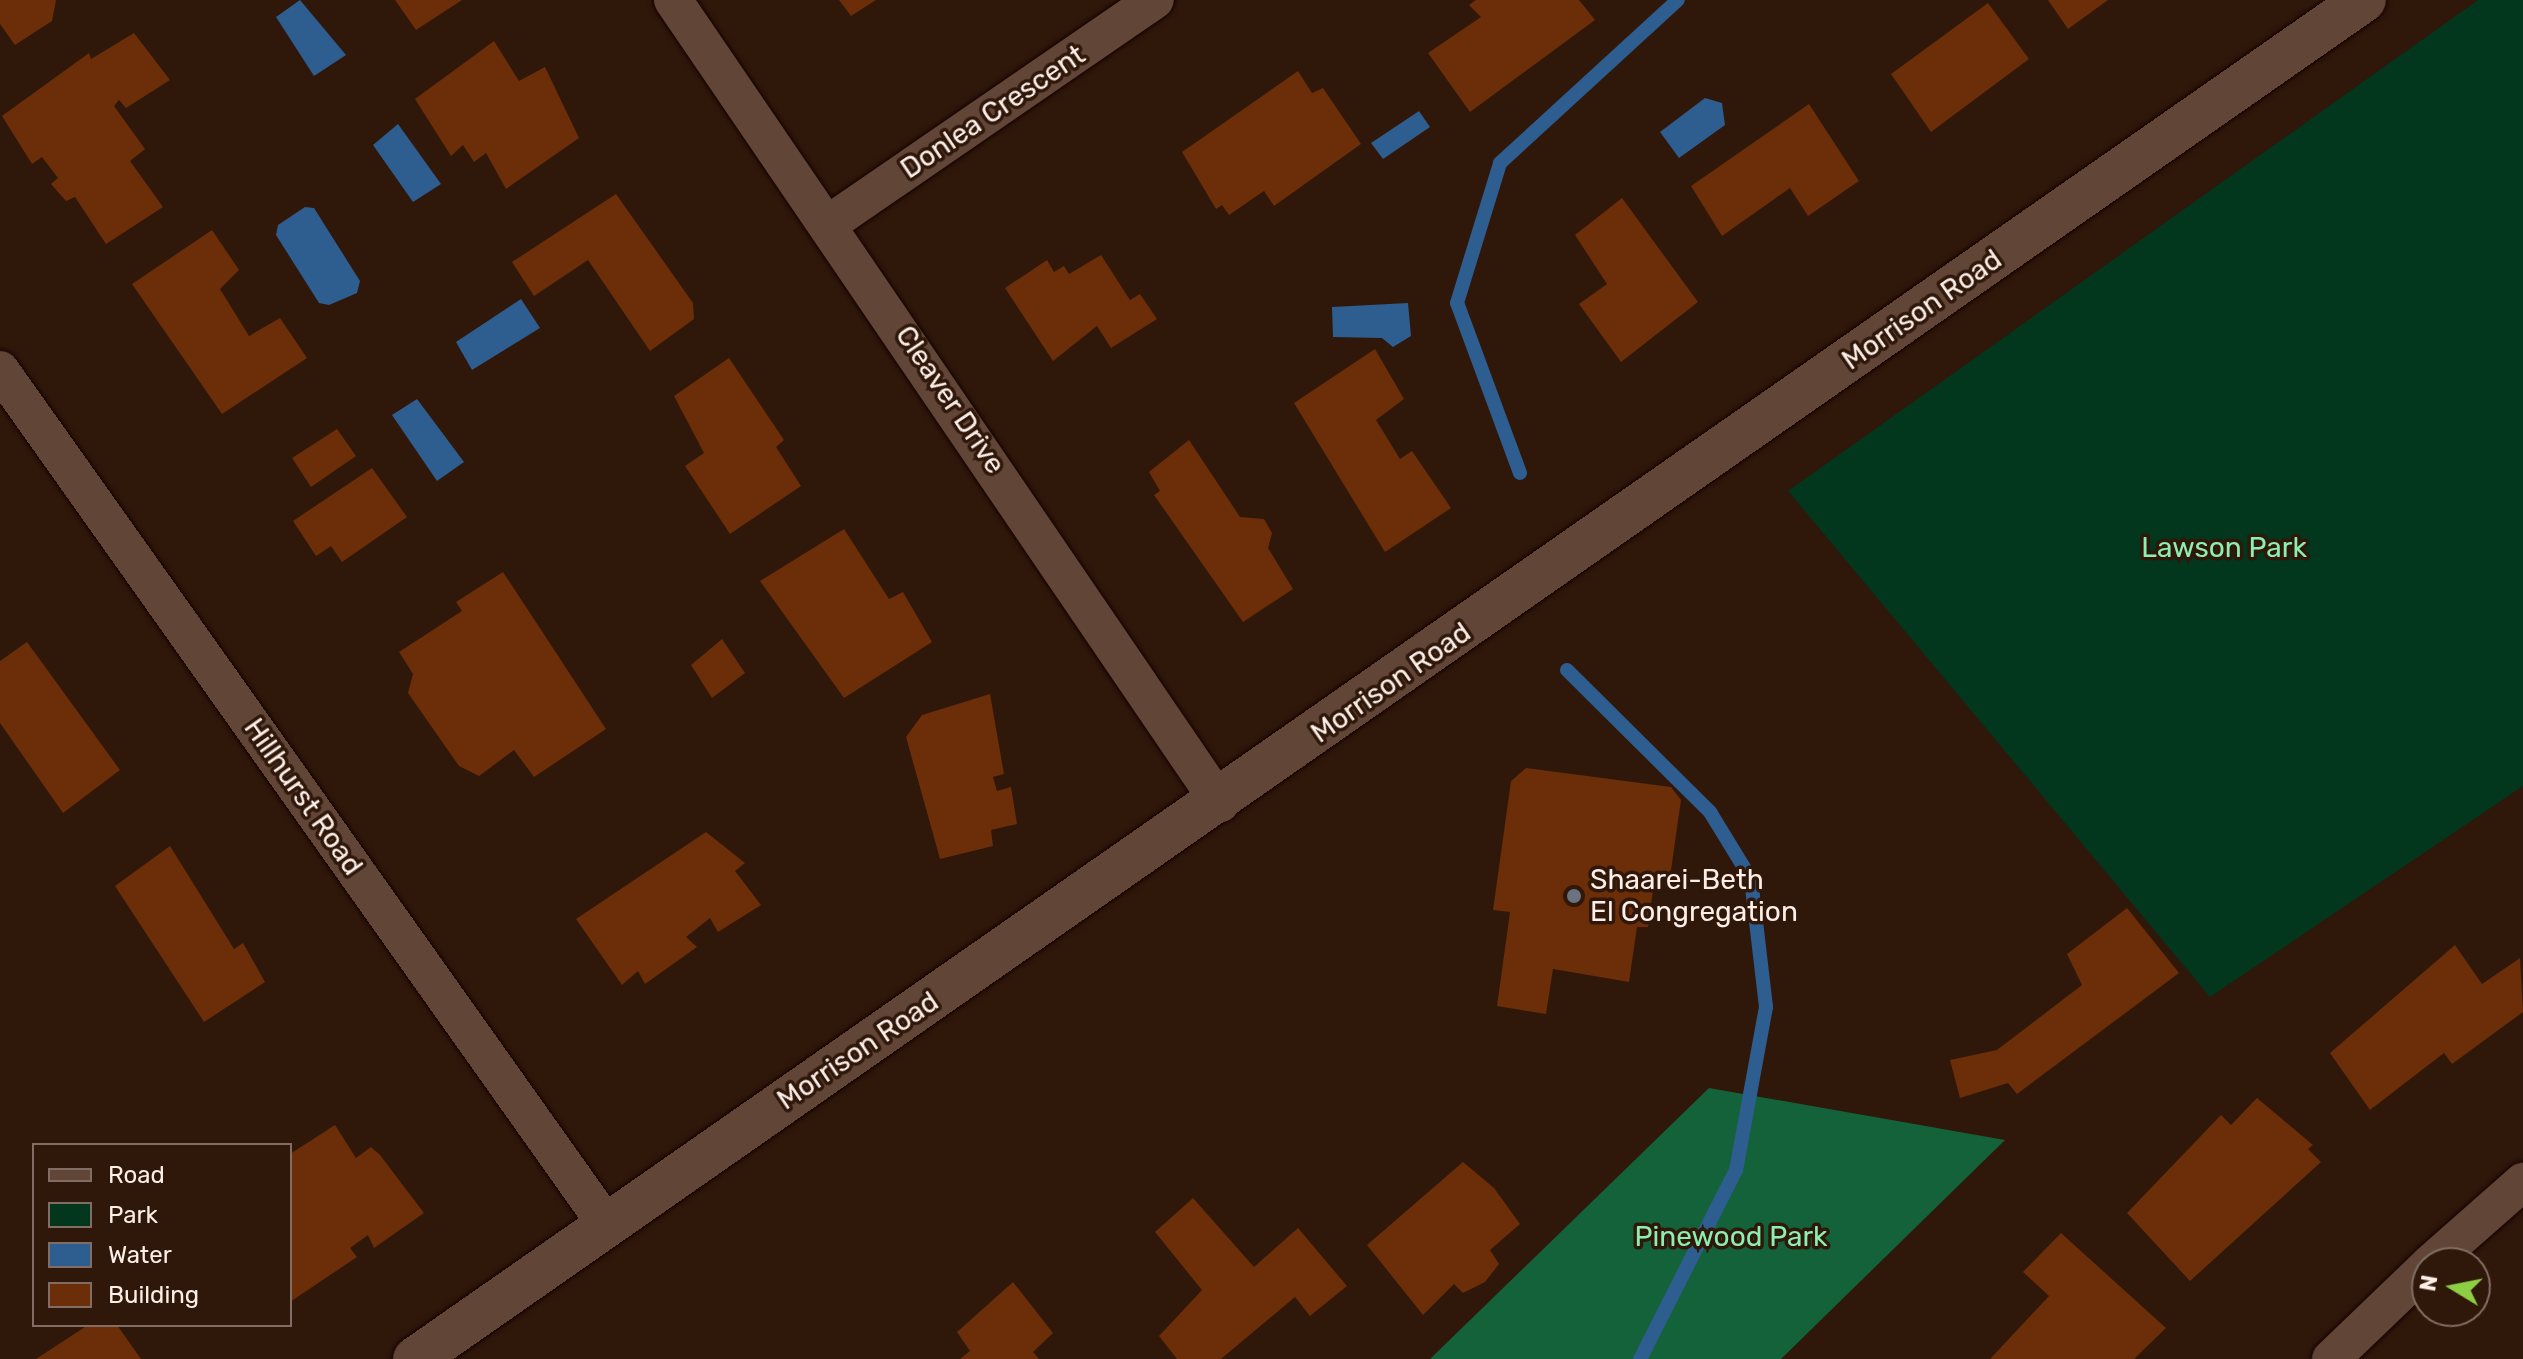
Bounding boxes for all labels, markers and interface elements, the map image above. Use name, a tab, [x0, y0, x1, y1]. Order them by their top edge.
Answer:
street label: Donlea Crescent	[895, 38, 1091, 186]
street label: Morrison Road	[1836, 243, 2008, 377]
street label: Cleaver Drive	[888, 319, 1012, 481]
park label: Lawson Park	[2141, 531, 2307, 565]
street label: Morrison Road	[1305, 616, 1477, 750]
street label: Hillhurst Road	[237, 712, 369, 882]
place label: Shaarei-Beth El Congregation	[1590, 863, 1798, 929]
marker: Shaarei-Beth El Congregation	[1565, 887, 1583, 905]
street label: Morrison Road	[771, 985, 945, 1117]
legend	[32, 1143, 292, 1327]
text: Road	[108, 1161, 165, 1189]
text: Park	[108, 1201, 158, 1229]
park label: Pinewood Park	[1635, 1220, 1827, 1254]
text: Water	[108, 1241, 172, 1269]
north arrow	[2411, 1247, 2491, 1327]
text: N	[2414, 1273, 2444, 1293]
text: Building	[108, 1281, 199, 1309]

